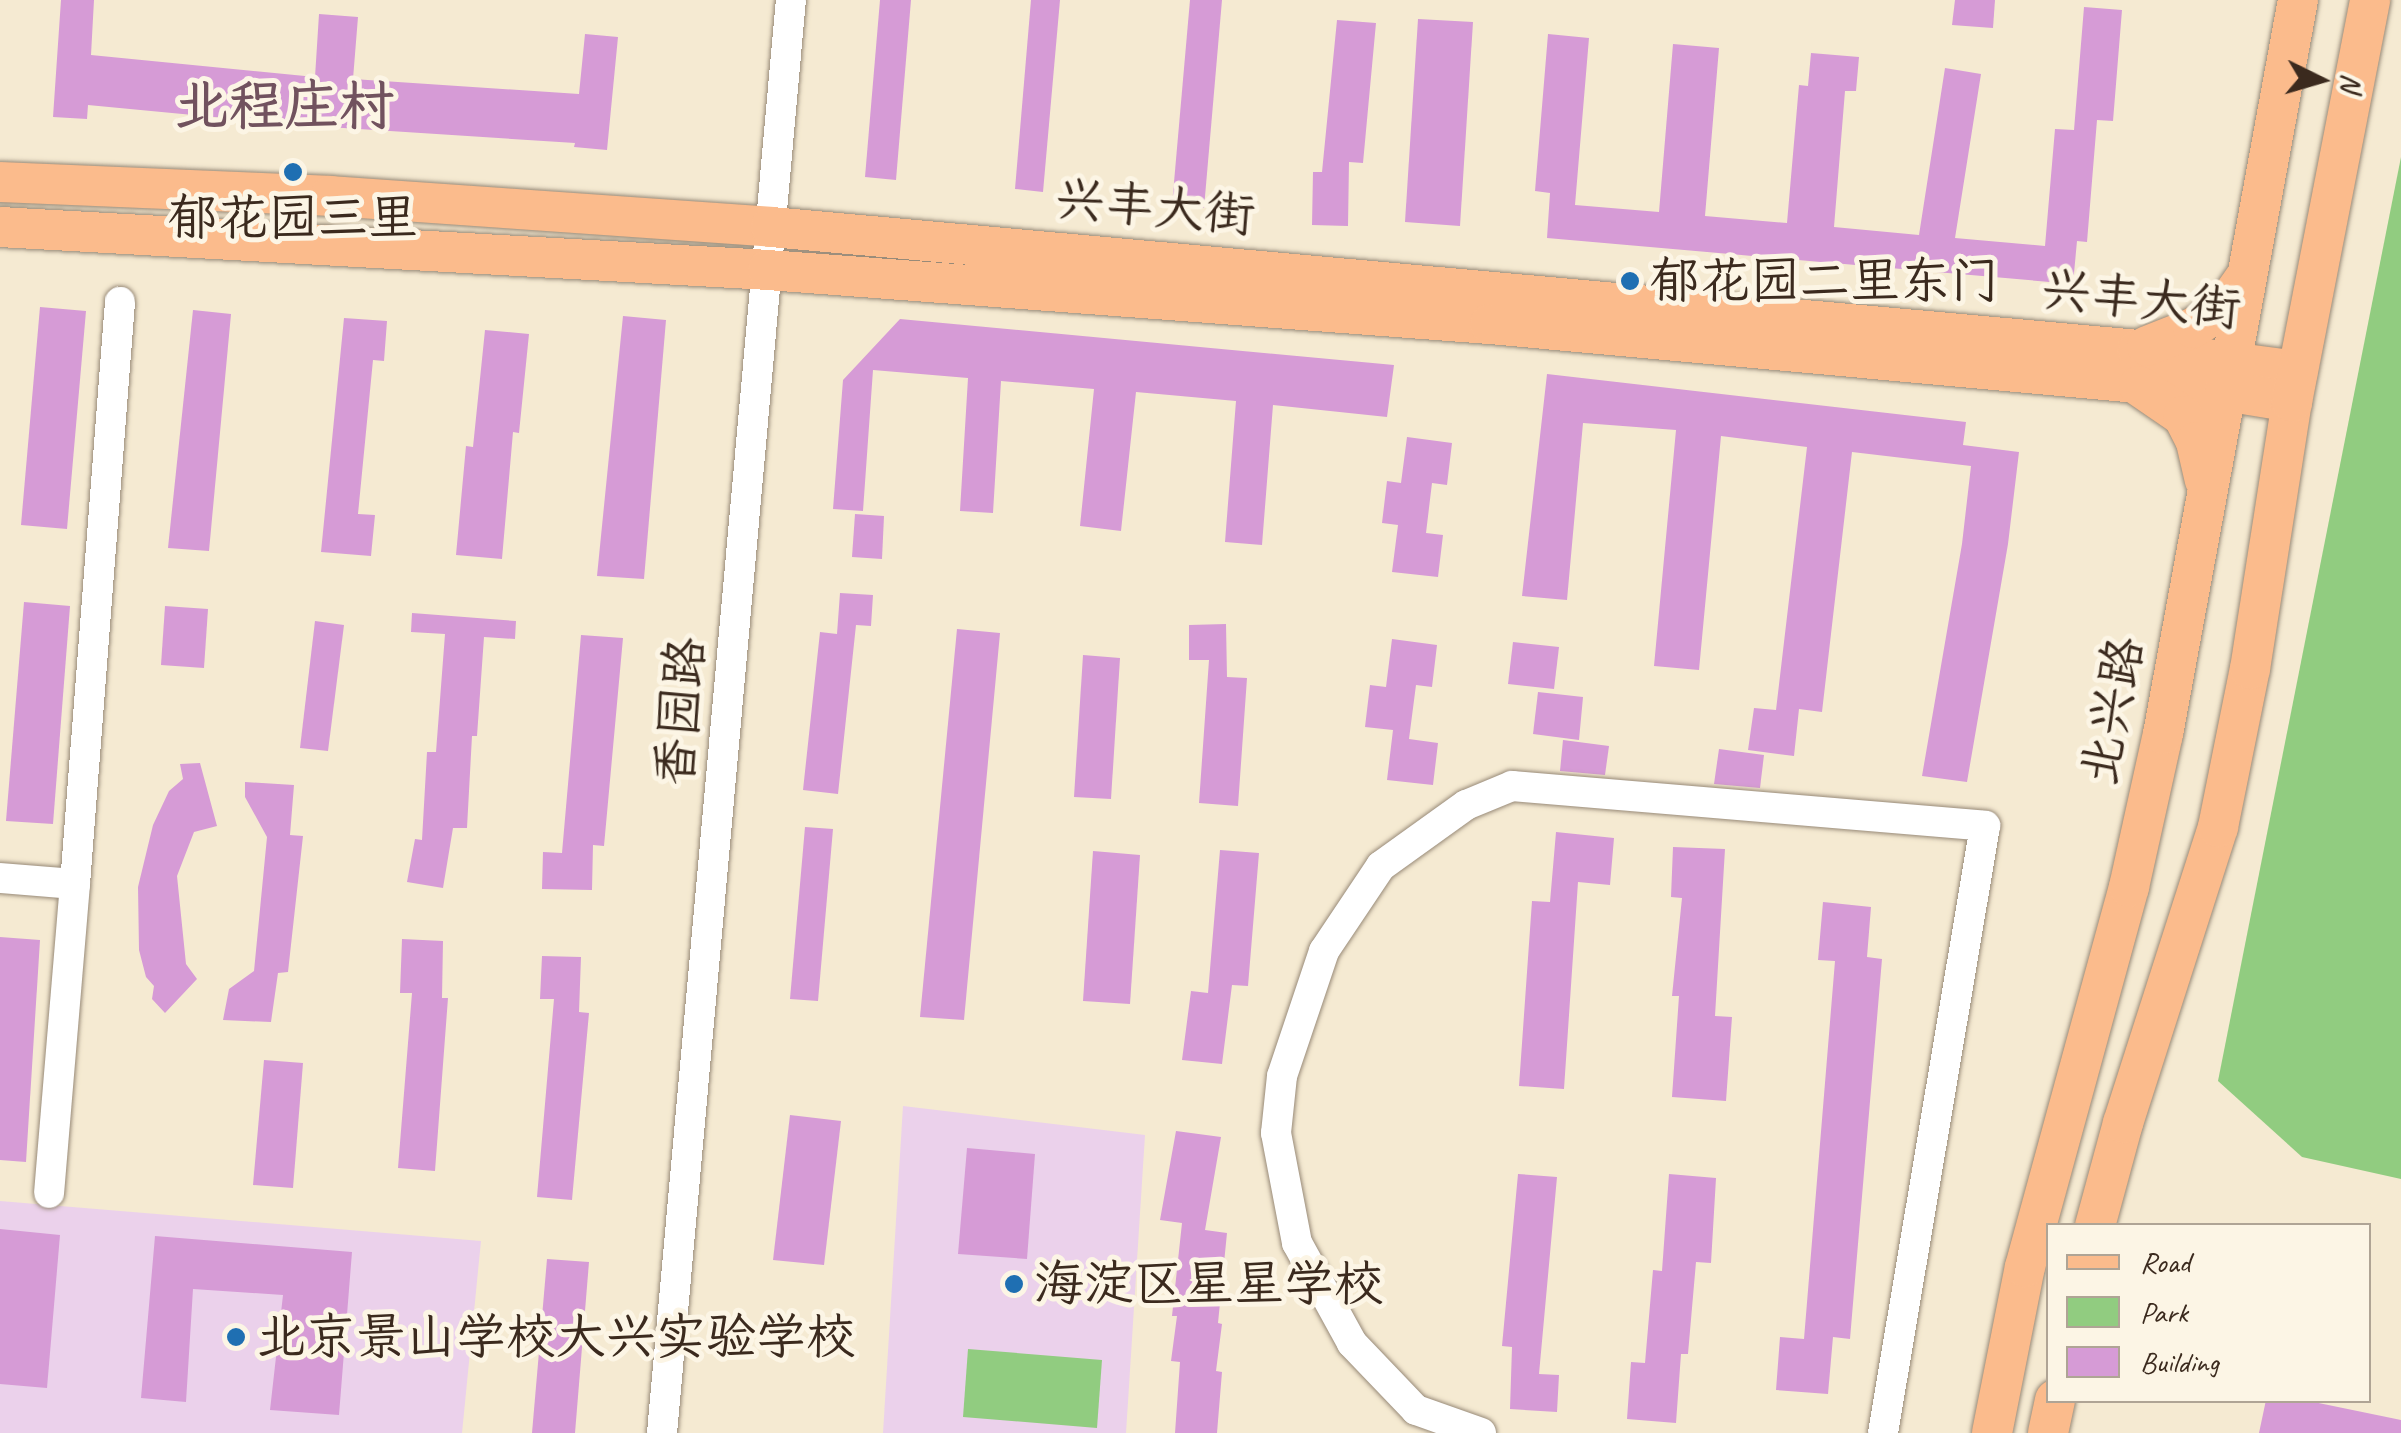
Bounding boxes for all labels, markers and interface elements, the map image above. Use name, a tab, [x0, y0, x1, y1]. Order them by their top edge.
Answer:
north arrow	[2271, 30, 2371, 130]
text: N	[2333, 72, 2370, 93]
district label: 北程庄村	[174, 74, 394, 140]
marker: 郁花园三里	[282, 161, 304, 183]
street label: 兴丰大街	[1053, 168, 1257, 246]
place label: 郁花园三里	[168, 188, 418, 248]
place label: 郁花园二里东门	[1650, 251, 2000, 311]
street label: 兴丰大街	[2038, 259, 2244, 339]
marker: 郁花园二里东门	[1619, 270, 1641, 292]
street label: 北兴路	[2068, 632, 2156, 790]
street label: 香园路	[644, 635, 716, 789]
legend	[2046, 1223, 2371, 1403]
text: Road	[2140, 1243, 2190, 1281]
place label: 海淀区星星学校	[1034, 1254, 1384, 1314]
marker: 海淀区星星学校	[1003, 1273, 1025, 1295]
text: Park	[2140, 1293, 2188, 1331]
place label: 北京景山学校大兴实验学校	[256, 1307, 856, 1367]
marker: 北京景山学校大兴实验学校	[225, 1326, 247, 1348]
text: Building	[2140, 1343, 2219, 1381]

